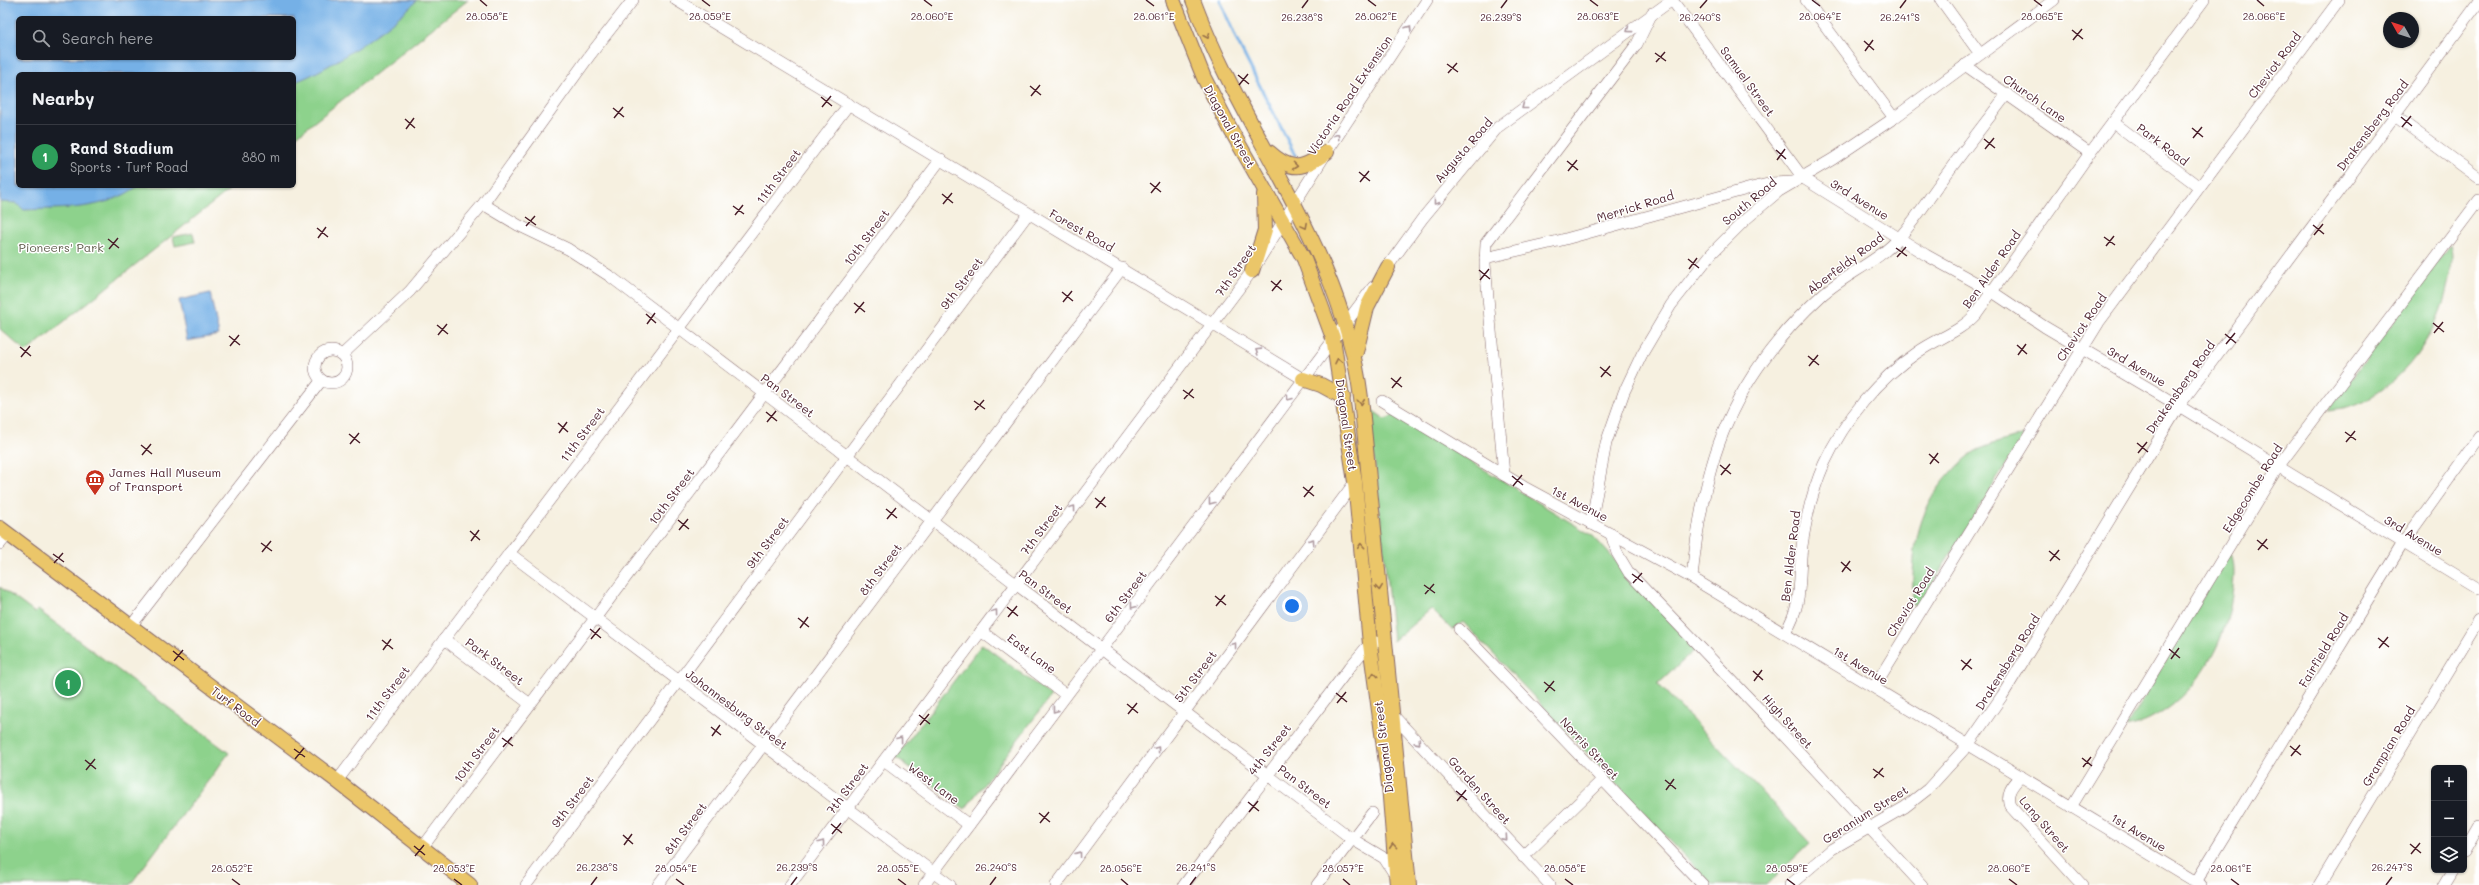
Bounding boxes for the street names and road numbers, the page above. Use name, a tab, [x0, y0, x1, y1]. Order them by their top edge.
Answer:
street label: Cheviot Road	[2244, 28, 2304, 101]
street label: Victoria Road Extension	[1303, 32, 1395, 158]
street label: Samuel Street	[1717, 43, 1779, 119]
street label: Church Lane	[2000, 70, 2070, 126]
street label: Drakensberg Road	[2333, 76, 2412, 174]
street label: Diagonal Street	[1201, 82, 1259, 170]
street label: Augusta Road	[1430, 114, 1496, 186]
street label: Park Road	[2134, 119, 2192, 169]
street label: 11th Street	[752, 145, 804, 207]
street label: South Road	[1718, 173, 1780, 228]
street label: 3rd Avenue	[1828, 175, 1892, 223]
street label: Merrick Road	[1594, 187, 1676, 225]
street label: 10th Street	[839, 205, 893, 269]
street label: Forest Road	[1047, 205, 1118, 255]
street label: Ben Alder Road	[1958, 227, 2024, 311]
street label: Aberfeldy Road	[1803, 229, 1887, 297]
street label: 7th Street	[1211, 241, 1259, 299]
street label: 9th Street	[936, 254, 986, 312]
street label: Cheviot Road	[2052, 289, 2110, 364]
street label: Drakensberg Road	[2142, 337, 2218, 437]
street label: 3rd Avenue	[2105, 342, 2169, 390]
street label: Pan Street	[758, 370, 818, 420]
street label: Diagonal Street	[1333, 378, 1361, 472]
street label: 11th Street	[556, 403, 608, 465]
street label: Edgecombe Road	[2218, 440, 2286, 535]
street label: 10th Street	[644, 464, 698, 528]
street label: 1st Avenue	[1549, 481, 1611, 525]
street label: 7th Street	[1016, 500, 1066, 558]
street label: Ben Alder Road	[1776, 509, 1804, 602]
street label: 3rd Avenue	[2382, 511, 2446, 559]
street label: 9th Street	[742, 513, 792, 571]
street label: 8th Street	[855, 540, 905, 598]
street label: Cheviot Road	[1882, 564, 1938, 640]
street label: Pan Street	[1016, 566, 1076, 616]
street label: 6th Street	[1100, 567, 1150, 625]
street label: Fairfield Road	[2295, 610, 2352, 690]
street label: Drakensberg Road	[1971, 611, 2043, 713]
street label: East Lane	[1004, 629, 1060, 677]
street label: Park Street	[463, 634, 527, 688]
street label: 1st Avenue	[1830, 642, 1892, 688]
street label: 5th Street	[1170, 647, 1220, 705]
street label: 11th Street	[361, 662, 413, 724]
street label: Johannesburg Street	[683, 665, 791, 753]
street label: Turf Road	[208, 682, 264, 730]
street label: High Street	[1759, 690, 1817, 752]
street label: Diagonal Street	[1369, 700, 1397, 794]
street label: Grampian Road	[2358, 703, 2418, 789]
street label: Norris Street	[1557, 713, 1623, 783]
street label: 4th Street	[1244, 720, 1294, 778]
street label: 10th Street	[449, 722, 503, 786]
street label: Garden Street	[1445, 753, 1515, 827]
street label: West Lane	[905, 758, 963, 808]
street label: 7th Street	[822, 759, 872, 817]
street label: Pan Street	[1275, 761, 1335, 811]
street label: 9th Street	[547, 772, 597, 830]
street label: Geranium Street	[1819, 781, 1911, 847]
street label: Lang Street	[2016, 793, 2074, 855]
street label: 8th Street	[660, 799, 710, 857]
street label: 1st Avenue	[2108, 809, 2170, 855]

